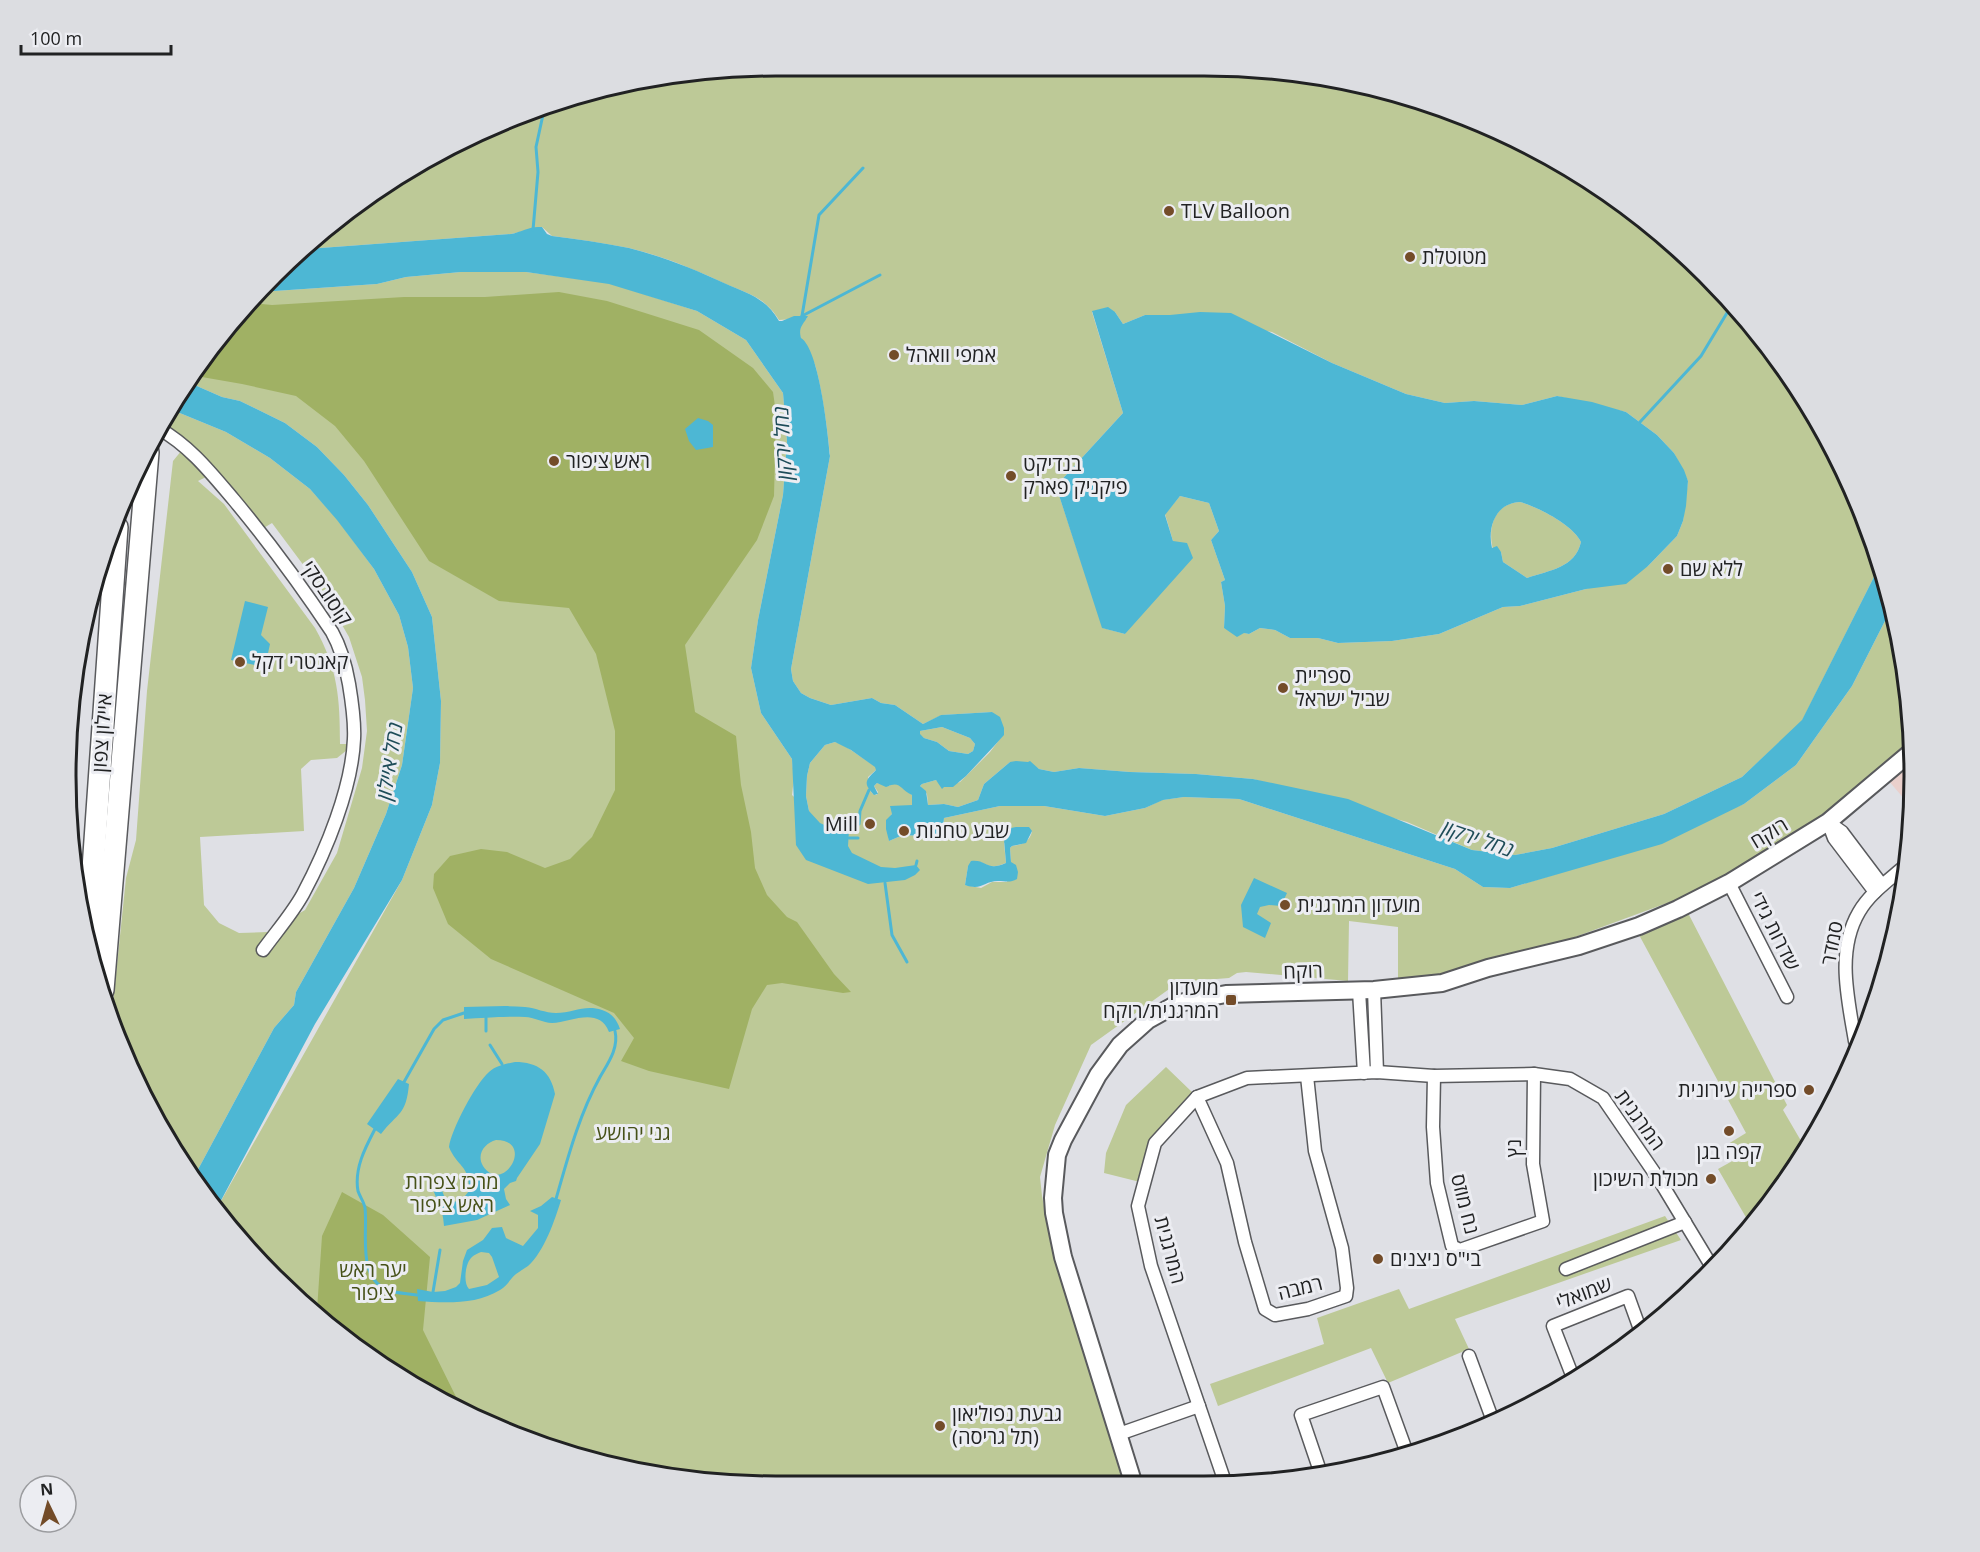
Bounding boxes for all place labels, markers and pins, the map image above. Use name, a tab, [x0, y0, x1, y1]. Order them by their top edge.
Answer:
place label: TLV Balloon	[1181, 197, 1290, 224]
marker: TLV Balloon	[1162, 204, 1176, 218]
place label: מטוטלת	[1422, 243, 1487, 270]
marker: מטוטלת	[1403, 250, 1417, 264]
place label: אמפי וואהל	[906, 341, 996, 368]
marker: אמפי וואהל	[887, 348, 901, 362]
place label: ראש ציפור	[566, 447, 650, 474]
place label: בנדיקט פיקניק פארק	[1023, 450, 1128, 500]
marker: ראש ציפור	[547, 454, 561, 468]
marker: בנדיקט פיקניק פארק	[1004, 469, 1018, 483]
place label: ללא שם	[1680, 555, 1743, 582]
marker: ללא שם	[1661, 562, 1675, 576]
place label: קאנטרי דקל	[252, 648, 349, 675]
marker: קאנטרי דקל	[233, 655, 247, 669]
place label: ספריית שביל ישראל	[1295, 662, 1390, 712]
marker: ספריית שביל ישראל	[1276, 681, 1290, 695]
place label: Mill	[825, 810, 858, 837]
marker: Mill	[863, 817, 877, 831]
place label: שבע טחנות	[916, 817, 1009, 844]
marker: שבע טחנות	[897, 824, 911, 838]
place label: מועדון המרגנית	[1297, 891, 1421, 918]
marker: מועדון המרגנית	[1278, 898, 1292, 912]
place label: מועדון המרגנית/רוקח	[1103, 974, 1219, 1024]
marker: מועדון המרגנית/רוקח	[1224, 993, 1238, 1007]
place label: ספרייה עירונית	[1678, 1076, 1797, 1103]
marker: ספרייה עירונית	[1802, 1083, 1816, 1097]
marker: קפה בגן	[1722, 1124, 1736, 1138]
place label: קפה בגן	[1696, 1138, 1762, 1165]
place label: מכולת השיכון	[1593, 1165, 1699, 1192]
marker: מכולת השיכון	[1704, 1172, 1718, 1186]
place label: בי"ס ניצנים	[1390, 1245, 1481, 1272]
marker: בי"ס ניצנים	[1371, 1252, 1385, 1266]
place label: גבעת נפוליאון (תל גריסה)	[952, 1400, 1062, 1450]
marker: גבעת נפוליאון (תל גריסה)	[933, 1419, 947, 1433]

